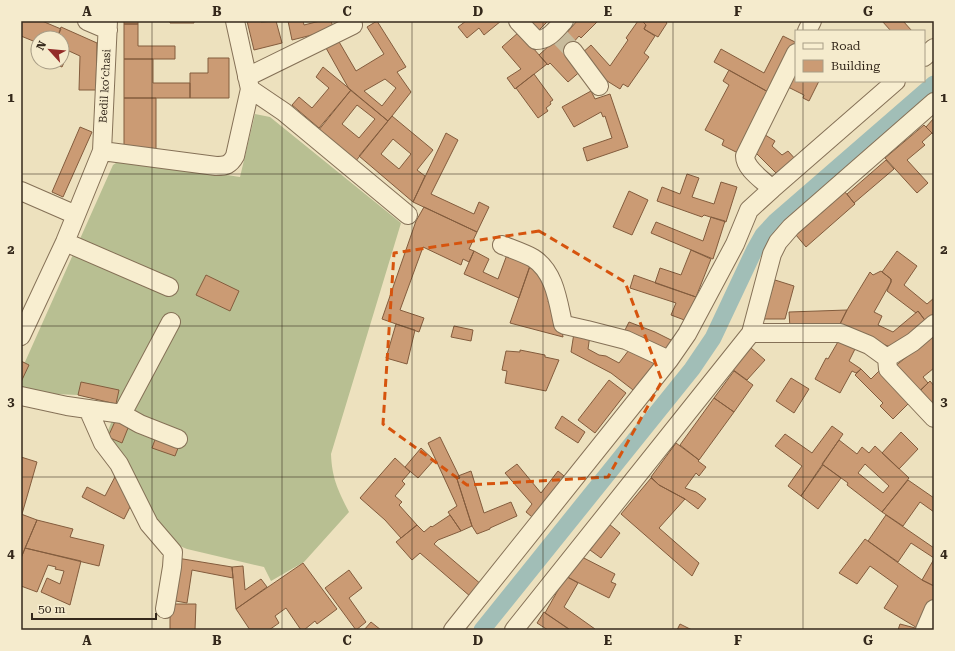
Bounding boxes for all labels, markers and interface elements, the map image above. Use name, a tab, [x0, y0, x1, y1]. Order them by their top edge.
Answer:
text: A	[82, 4, 92, 19]
text: B	[212, 4, 222, 19]
text: C	[342, 4, 352, 19]
text: D	[473, 4, 483, 19]
text: E	[604, 4, 612, 19]
text: F	[734, 4, 742, 19]
text: G	[863, 4, 873, 19]
north arrow	[30, 30, 70, 70]
legend	[795, 30, 925, 82]
text: N	[34, 38, 49, 52]
text: Road	[831, 39, 861, 53]
street label: Bedil koʻchasi	[97, 48, 113, 123]
text: Building	[831, 59, 880, 73]
text: 1	[7, 90, 15, 105]
text: 1	[940, 90, 948, 105]
text: 2	[7, 242, 15, 257]
text: 2	[940, 242, 948, 257]
text: 3	[7, 394, 15, 409]
text: 3	[940, 394, 948, 409]
text: 4	[7, 546, 15, 561]
text: 4	[940, 546, 948, 561]
scale bar	[32, 595, 156, 621]
text: 50 m	[38, 602, 65, 616]
text: A	[82, 633, 92, 648]
text: B	[212, 633, 222, 648]
text: C	[342, 633, 352, 648]
text: D	[473, 633, 483, 648]
text: E	[604, 633, 612, 648]
text: F	[734, 633, 742, 648]
text: G	[863, 633, 873, 648]

